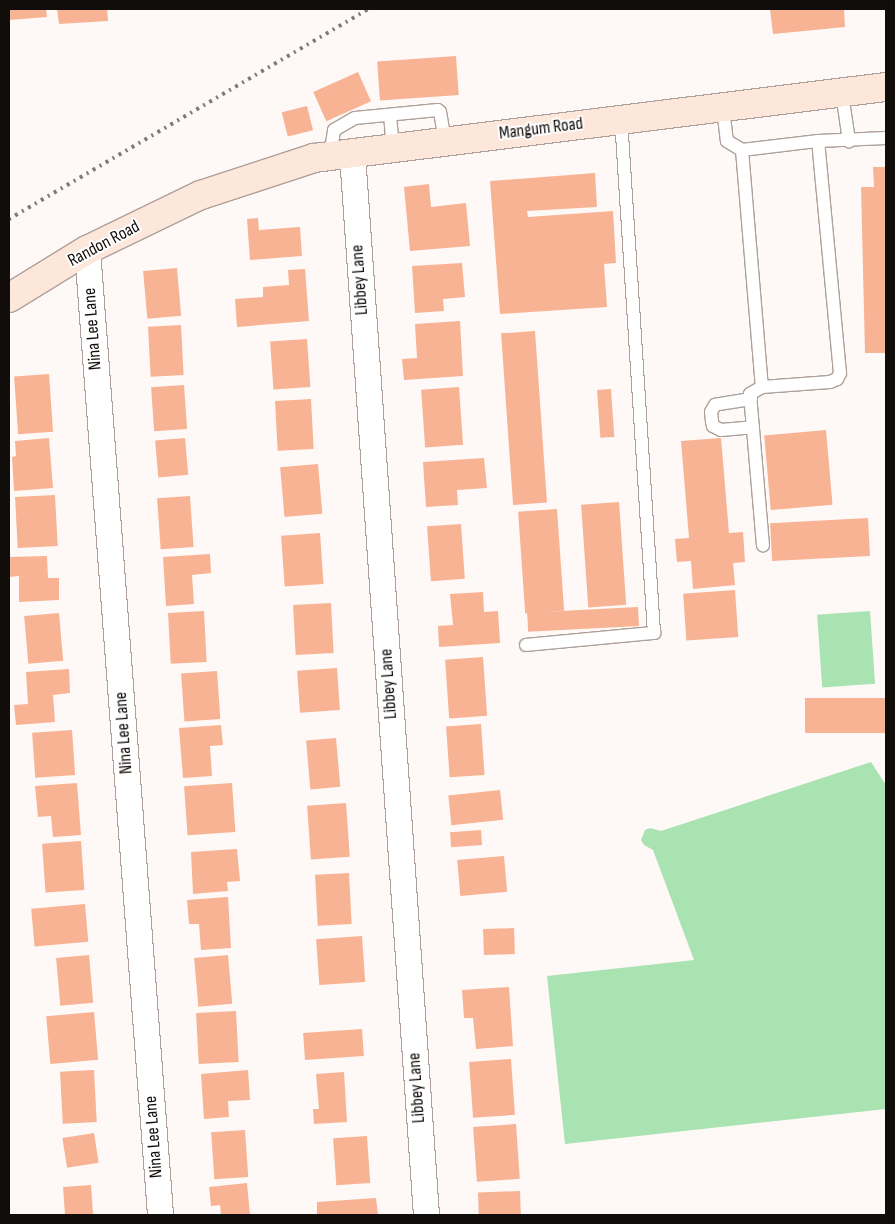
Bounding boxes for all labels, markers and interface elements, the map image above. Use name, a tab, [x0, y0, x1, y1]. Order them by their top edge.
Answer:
street label: Mangum Road	[498, 113, 584, 145]
street label: Randon Road	[64, 216, 144, 272]
street label: Libbey Lane	[347, 244, 373, 316]
street label: Nina Lee Lane	[79, 287, 107, 371]
street label: Libbey Lane	[376, 648, 402, 720]
street label: Nina Lee Lane	[110, 691, 138, 775]
street label: Libbey Lane	[404, 1052, 430, 1124]
street label: Nina Lee Lane	[140, 1095, 168, 1179]

